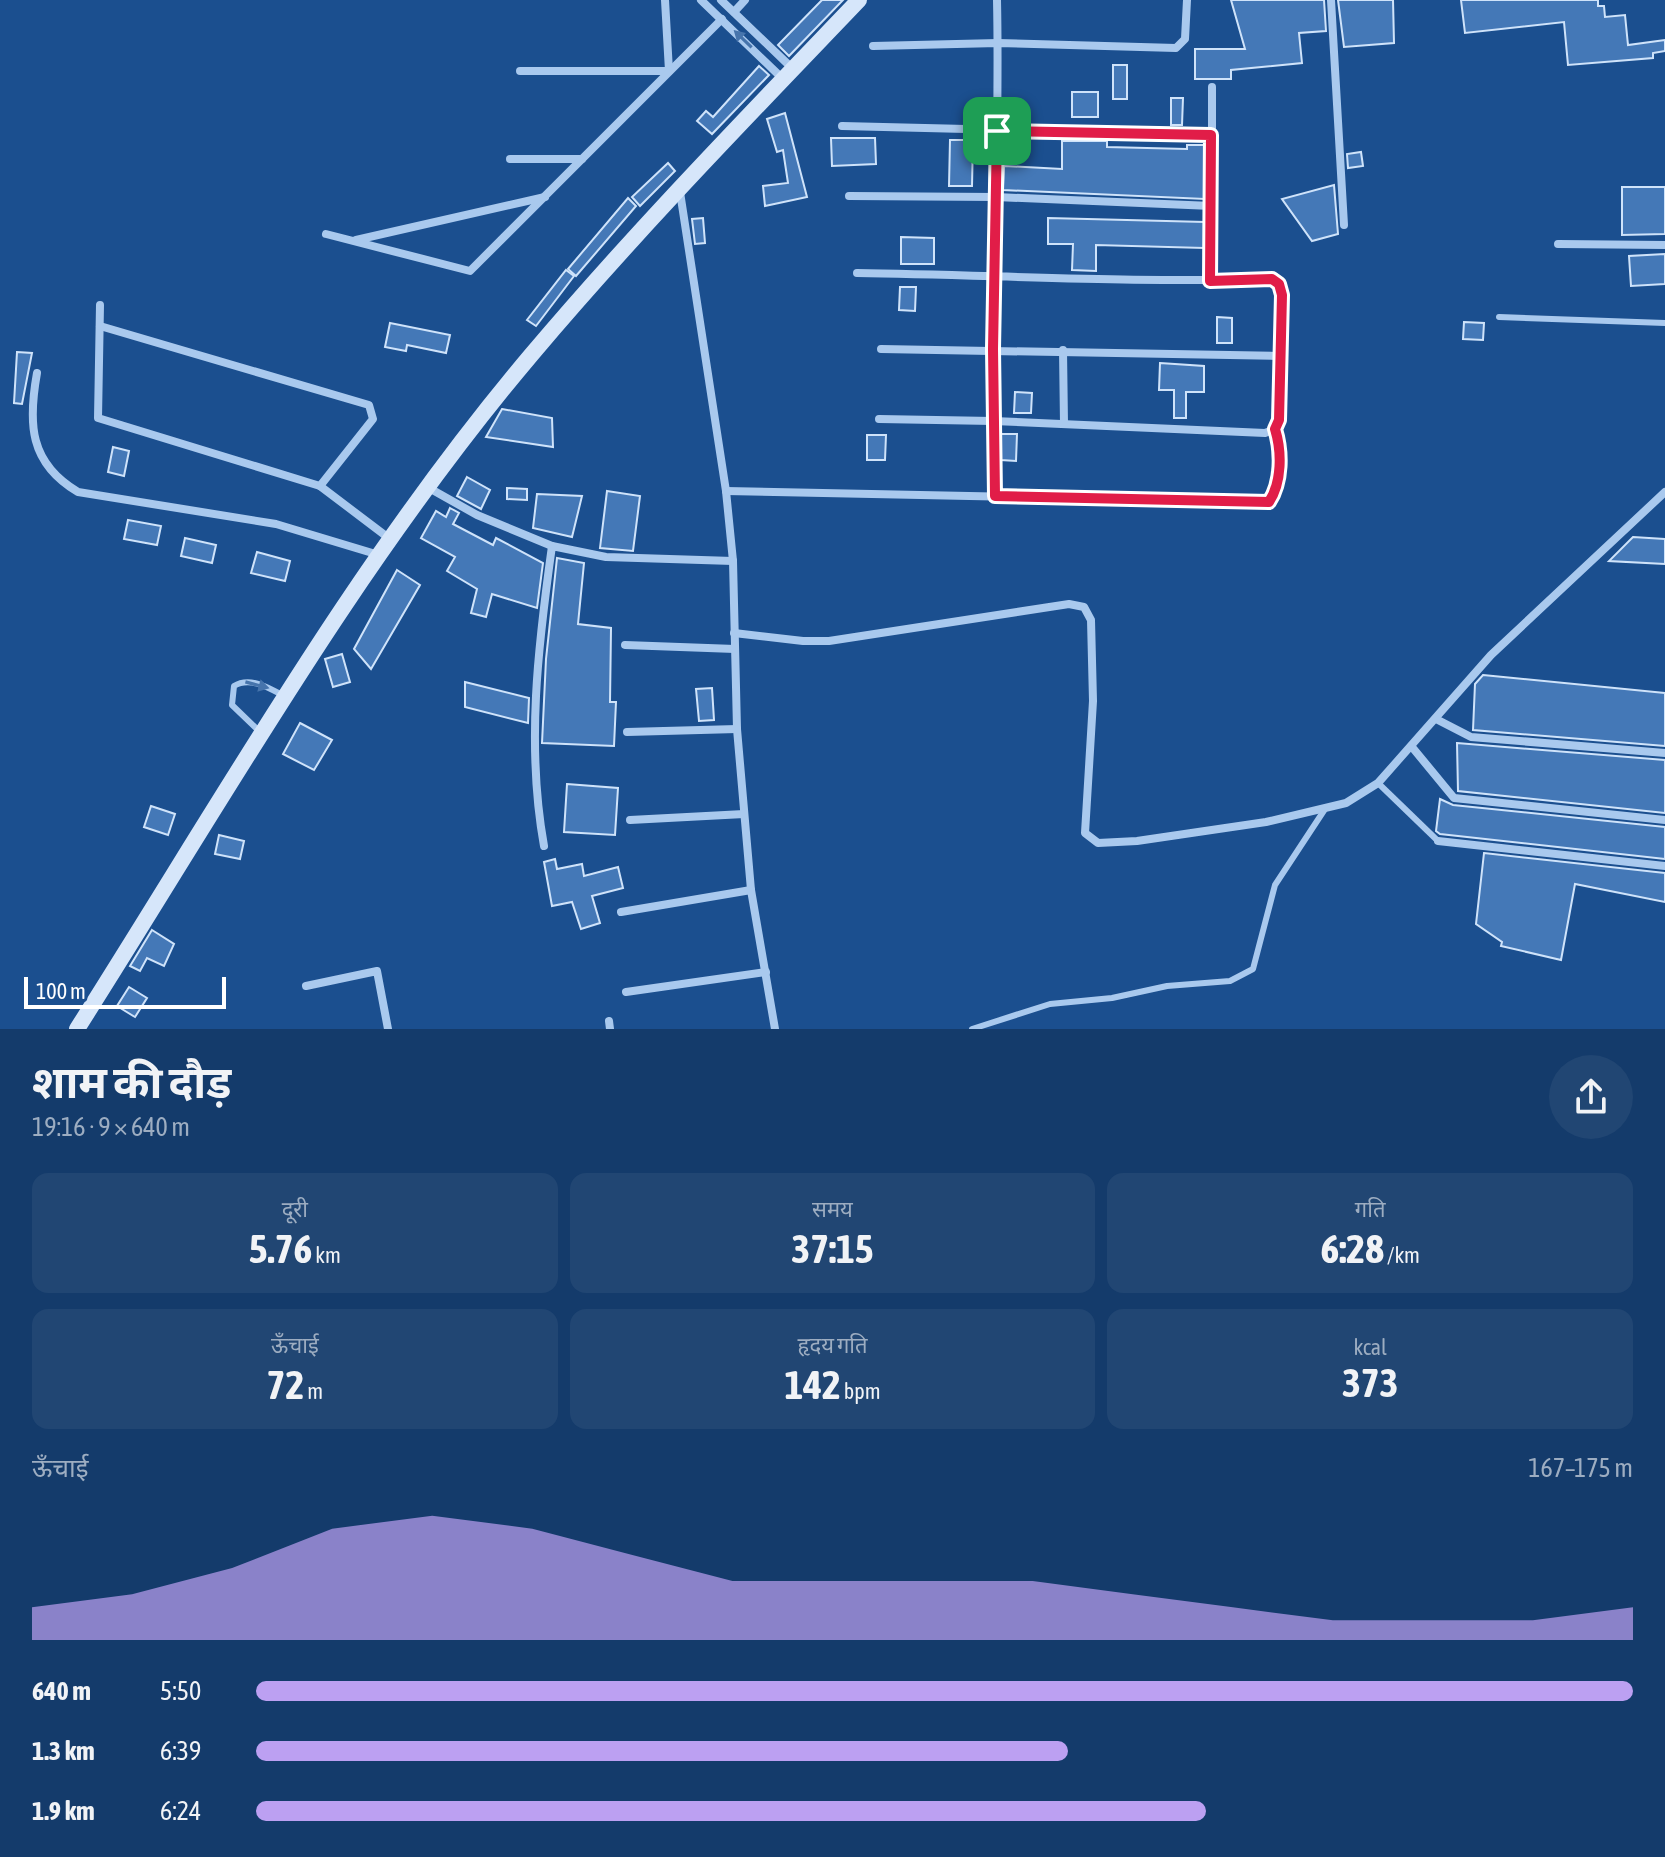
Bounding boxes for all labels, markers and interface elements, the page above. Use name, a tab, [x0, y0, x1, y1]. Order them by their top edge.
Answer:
one-way arrow	[734, 30, 753, 49]
pin	[963, 97, 1031, 165]
icon: arrive	[975, 109, 1019, 153]
one-way arrow	[245, 680, 270, 692]
scale bar	[24, 973, 226, 1009]
text: 100 m	[36, 978, 86, 1004]
button: share	[1549, 1055, 1633, 1139]
text: शाम की दौड़	[32, 1057, 231, 1107]
text: 19:16 · 9 × 640 m	[32, 1112, 190, 1142]
text: दूरी	[282, 1196, 308, 1222]
text: समय	[812, 1196, 853, 1222]
text: गति	[1355, 1196, 1385, 1222]
text: 5.76	[249, 1226, 312, 1271]
text: 37:15	[791, 1226, 874, 1271]
text: 6:28	[1320, 1226, 1384, 1271]
text: km	[312, 1242, 341, 1268]
text: /km	[1384, 1242, 1420, 1268]
text: ऊँचाई	[271, 1332, 319, 1358]
text: हृदय गति	[797, 1332, 868, 1358]
text: kcal	[1353, 1334, 1387, 1360]
text: 373	[1342, 1360, 1398, 1405]
text: 72	[267, 1362, 304, 1407]
text: 142	[784, 1362, 841, 1407]
text: m	[304, 1378, 323, 1404]
text: bpm	[841, 1378, 881, 1404]
text: ऊँचाई	[32, 1453, 88, 1483]
text: 167–175 m	[1528, 1453, 1633, 1483]
text: 640 m	[32, 1676, 91, 1706]
text: 5:50	[160, 1676, 201, 1706]
text: 1.3 km	[32, 1736, 95, 1766]
text: 6:39	[160, 1736, 201, 1766]
text: 1.9 km	[32, 1796, 95, 1826]
text: 6:24	[160, 1796, 201, 1826]

